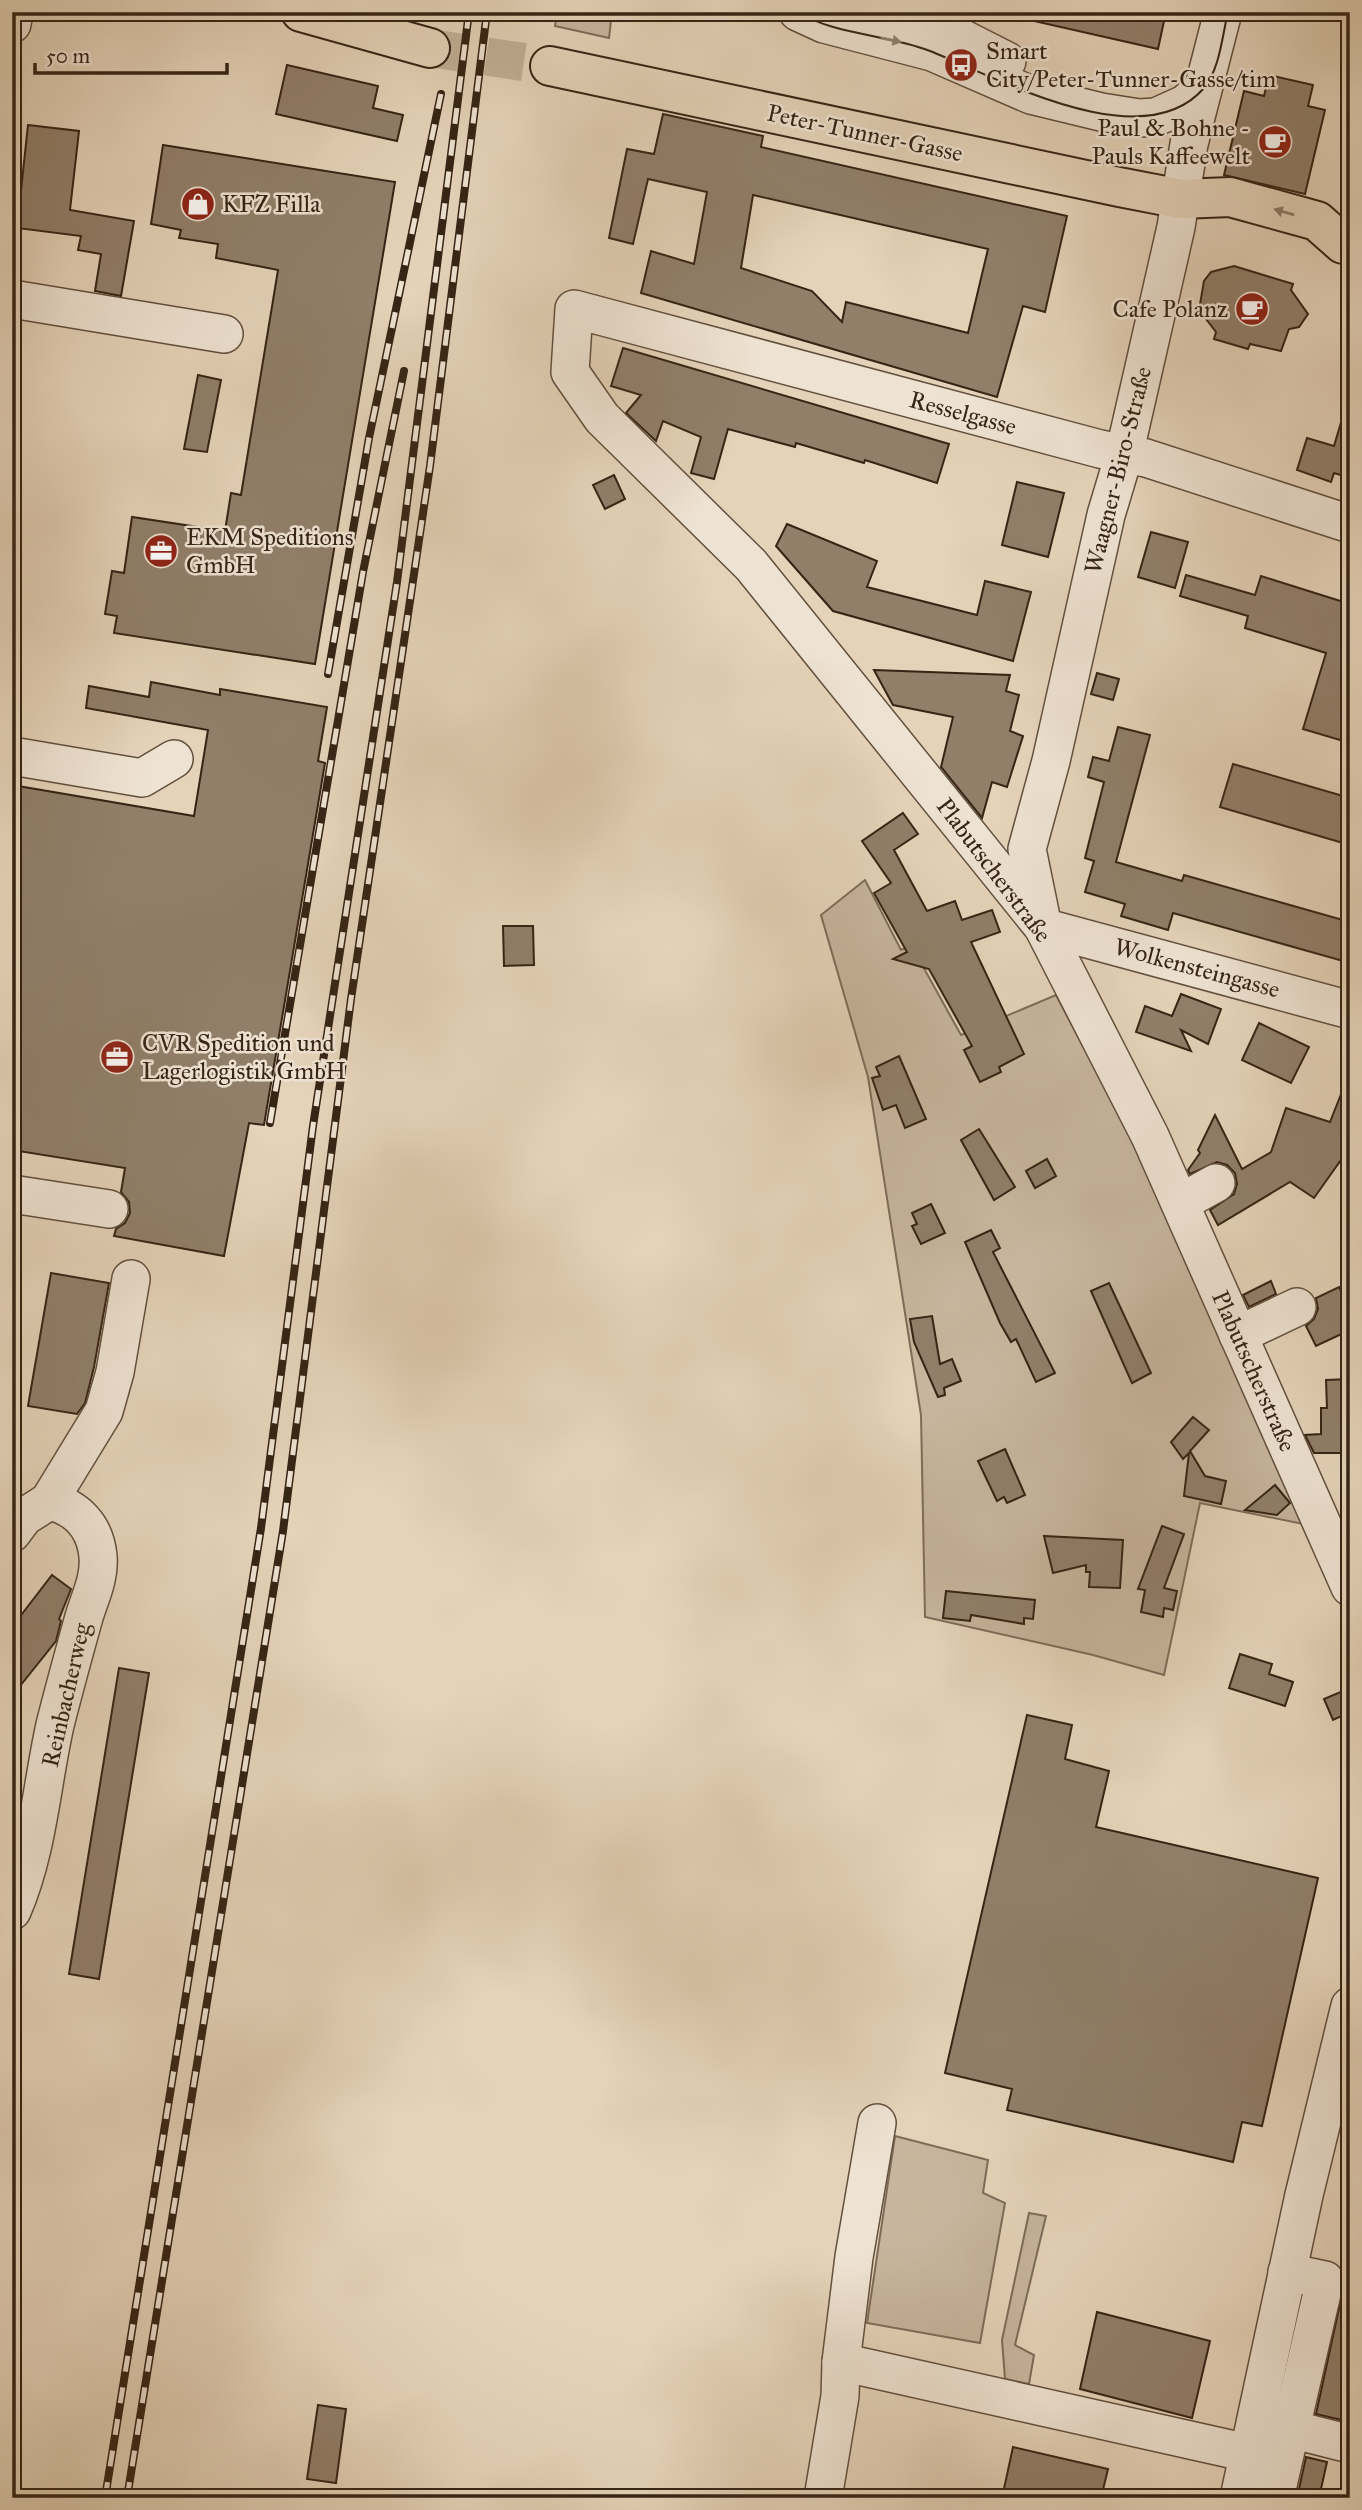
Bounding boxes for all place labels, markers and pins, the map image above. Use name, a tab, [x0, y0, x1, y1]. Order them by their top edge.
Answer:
place label: Smart City/Peter-Tunner-Gasse/tim	[986, 36, 1276, 94]
bus stop icon: Smart City/Peter-Tunner-Gasse/tim	[942, 46, 980, 84]
place label: Paul & Bohne - Pauls Kaffeewelt	[1091, 113, 1251, 171]
cafe icon: Paul & Bohne - Pauls Kaffeewelt	[1256, 123, 1294, 161]
shop icon: KFZ Filla	[179, 185, 217, 223]
place label: KFZ Filla	[222, 189, 321, 219]
cafe icon: Cafe Polanz	[1233, 290, 1271, 328]
place label: Cafe Polanz	[1112, 294, 1228, 324]
place label: EKM Speditions GmbH	[186, 522, 353, 580]
office icon: EKM Speditions GmbH	[142, 532, 180, 570]
place label: CVR Spedition und Lagerlogistik GmbH	[142, 1028, 346, 1086]
office icon: CVR Spedition und Lagerlogistik GmbH	[98, 1038, 136, 1076]

